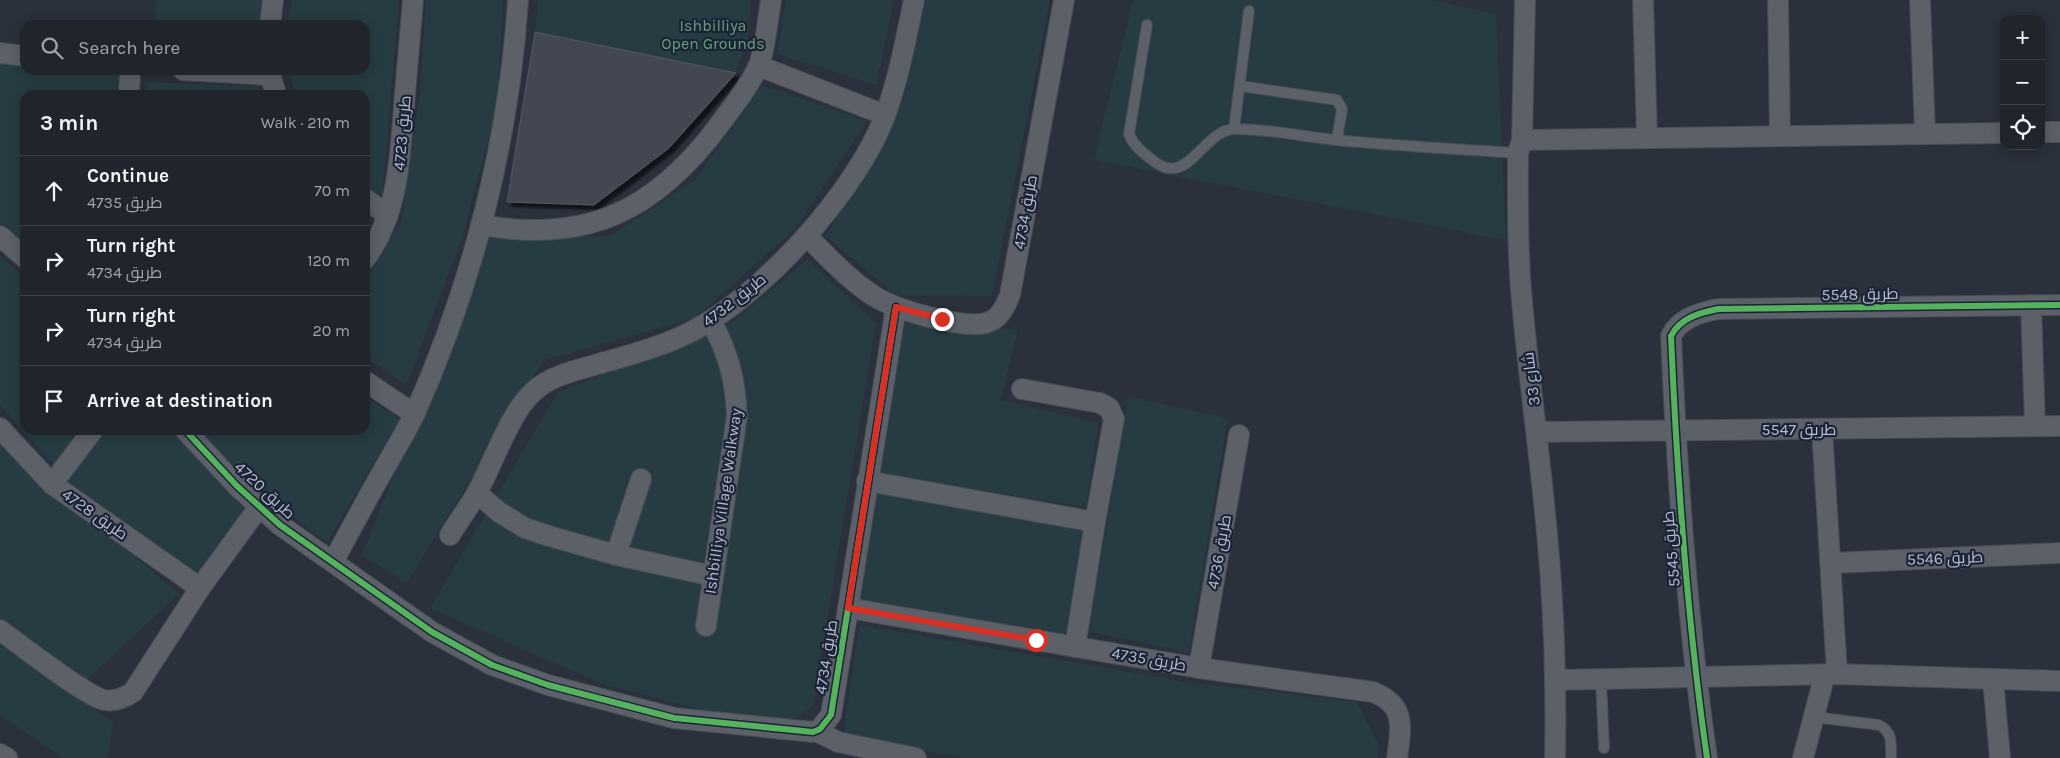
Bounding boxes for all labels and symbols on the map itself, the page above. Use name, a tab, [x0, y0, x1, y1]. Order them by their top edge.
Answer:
park label: Ishbilliya Open Grounds	[661, 16, 765, 53]
street label: طريق 4723	[389, 95, 416, 172]
street label: طريق 4734	[1009, 173, 1042, 251]
street label: طريق 4732	[698, 269, 770, 332]
street label: طريق 5548	[1821, 284, 1899, 305]
route end	[931, 308, 954, 331]
street label: شارع 33	[1518, 351, 1546, 407]
street label: Ishbilliya Village Walkway	[701, 406, 746, 595]
street label: طريق 5547	[1762, 420, 1836, 440]
street label: طريق 4720	[230, 457, 299, 523]
street label: طريق 4728	[58, 484, 132, 544]
street label: طريق 5545	[1658, 510, 1685, 588]
street label: طريق 4736	[1203, 513, 1236, 591]
street label: طريق 5546	[1906, 547, 1984, 570]
street label: طريق 4734	[811, 618, 842, 696]
route start	[1025, 629, 1048, 652]
street label: طريق 4735	[1110, 643, 1188, 676]

